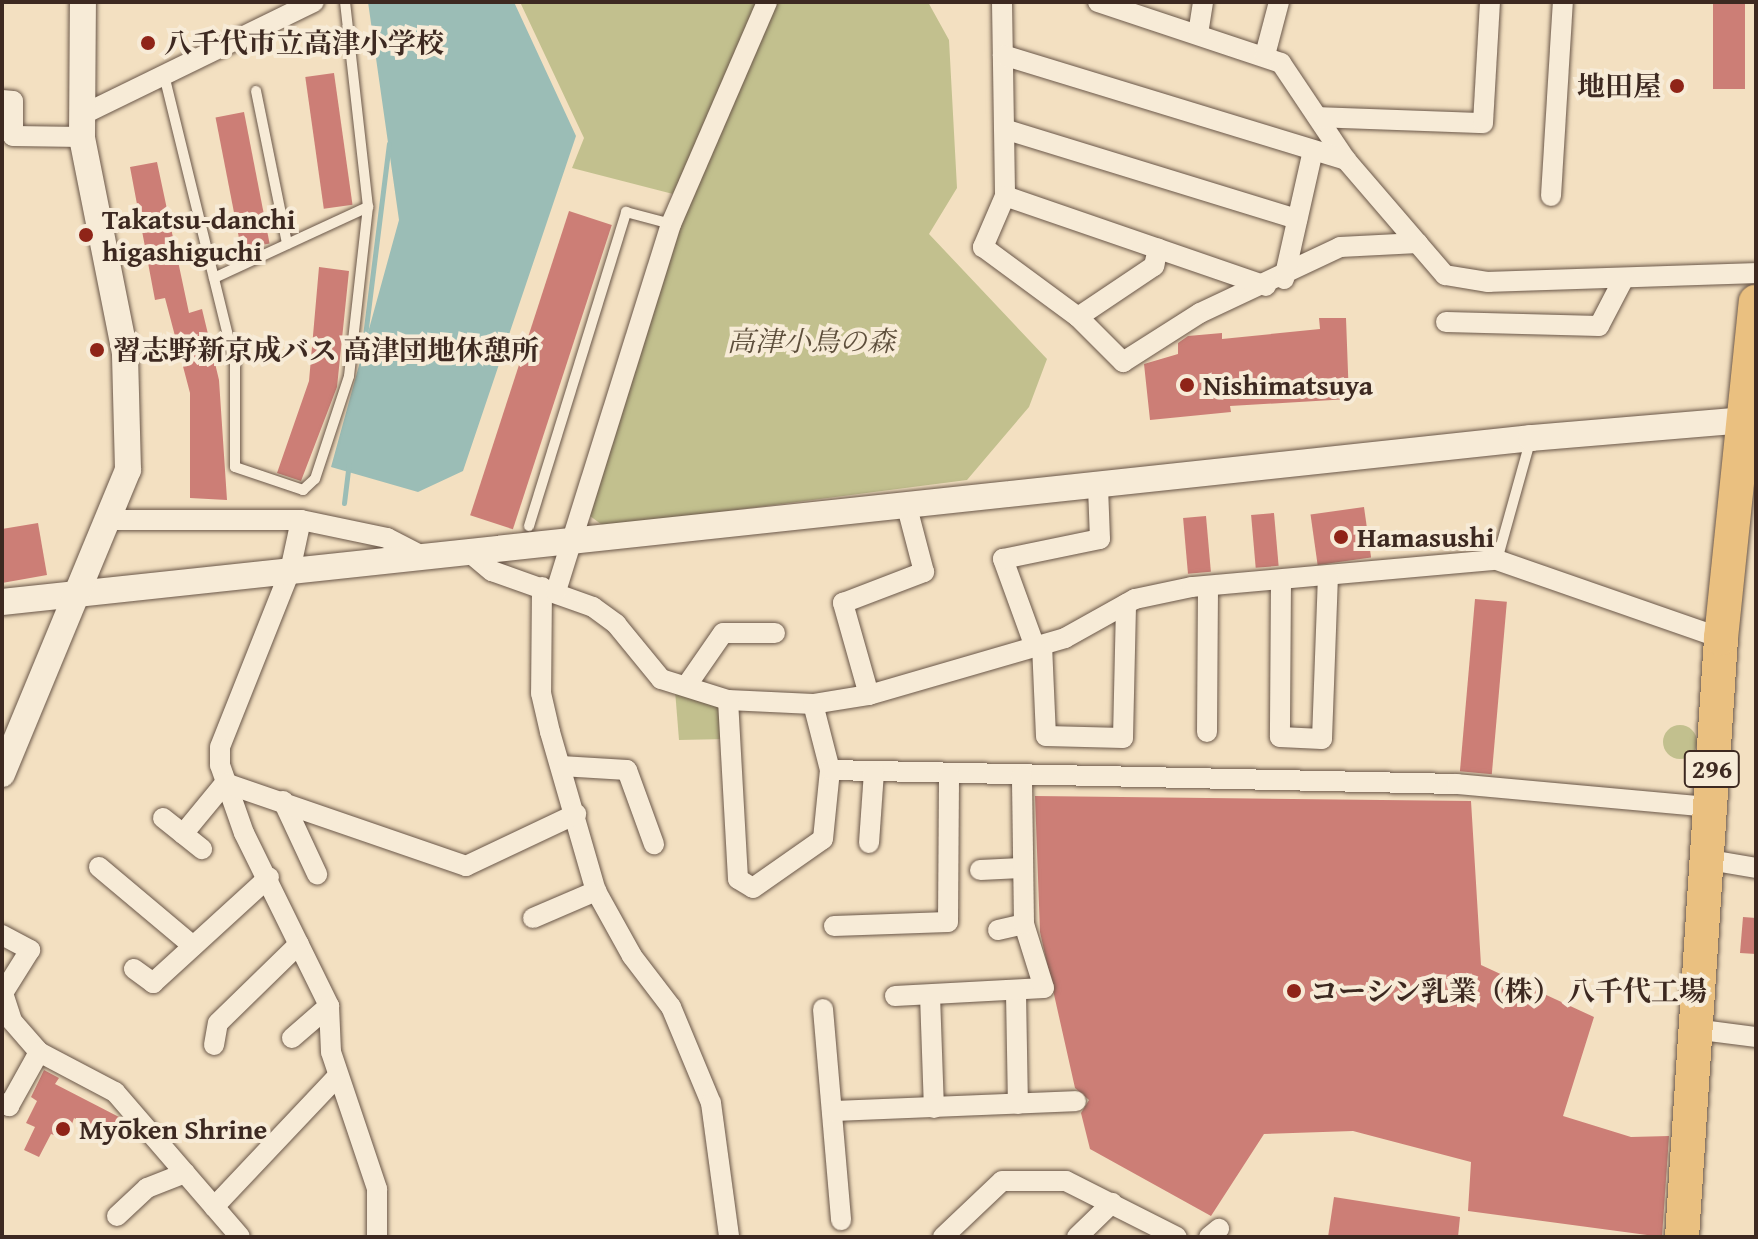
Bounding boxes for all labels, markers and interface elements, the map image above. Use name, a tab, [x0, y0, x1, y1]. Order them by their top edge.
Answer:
place label: 八千代市立高津小学校	[164, 26, 444, 60]
marker: 八千代市立高津小学校	[139, 34, 157, 52]
place label: 地田屋	[1577, 69, 1661, 103]
marker: 地田屋	[1668, 77, 1686, 95]
place label: Takatsu-danchi higashiguchi	[102, 202, 296, 268]
marker: Takatsu-danchi higashiguchi	[77, 226, 95, 244]
park label: 高津小鳥の森	[727, 324, 895, 358]
place label: 習志野新京成バス 高津団地休憩所	[113, 333, 539, 367]
marker: 習志野新京成バス 高津団地休憩所	[88, 341, 106, 359]
place label: Nishimatsuya	[1203, 368, 1373, 402]
marker: Nishimatsuya	[1178, 376, 1196, 394]
place label: Hamasushi	[1357, 520, 1494, 554]
marker: Hamasushi	[1332, 528, 1350, 546]
road number: 296	[1682, 747, 1742, 791]
place label: コーシン乳業（株） 八千代工場	[1310, 974, 1708, 1008]
marker: コーシン乳業（株） 八千代工場	[1285, 982, 1303, 1000]
place label: Myōken Shrine	[79, 1112, 267, 1146]
marker: Myōken Shrine	[54, 1120, 72, 1138]

